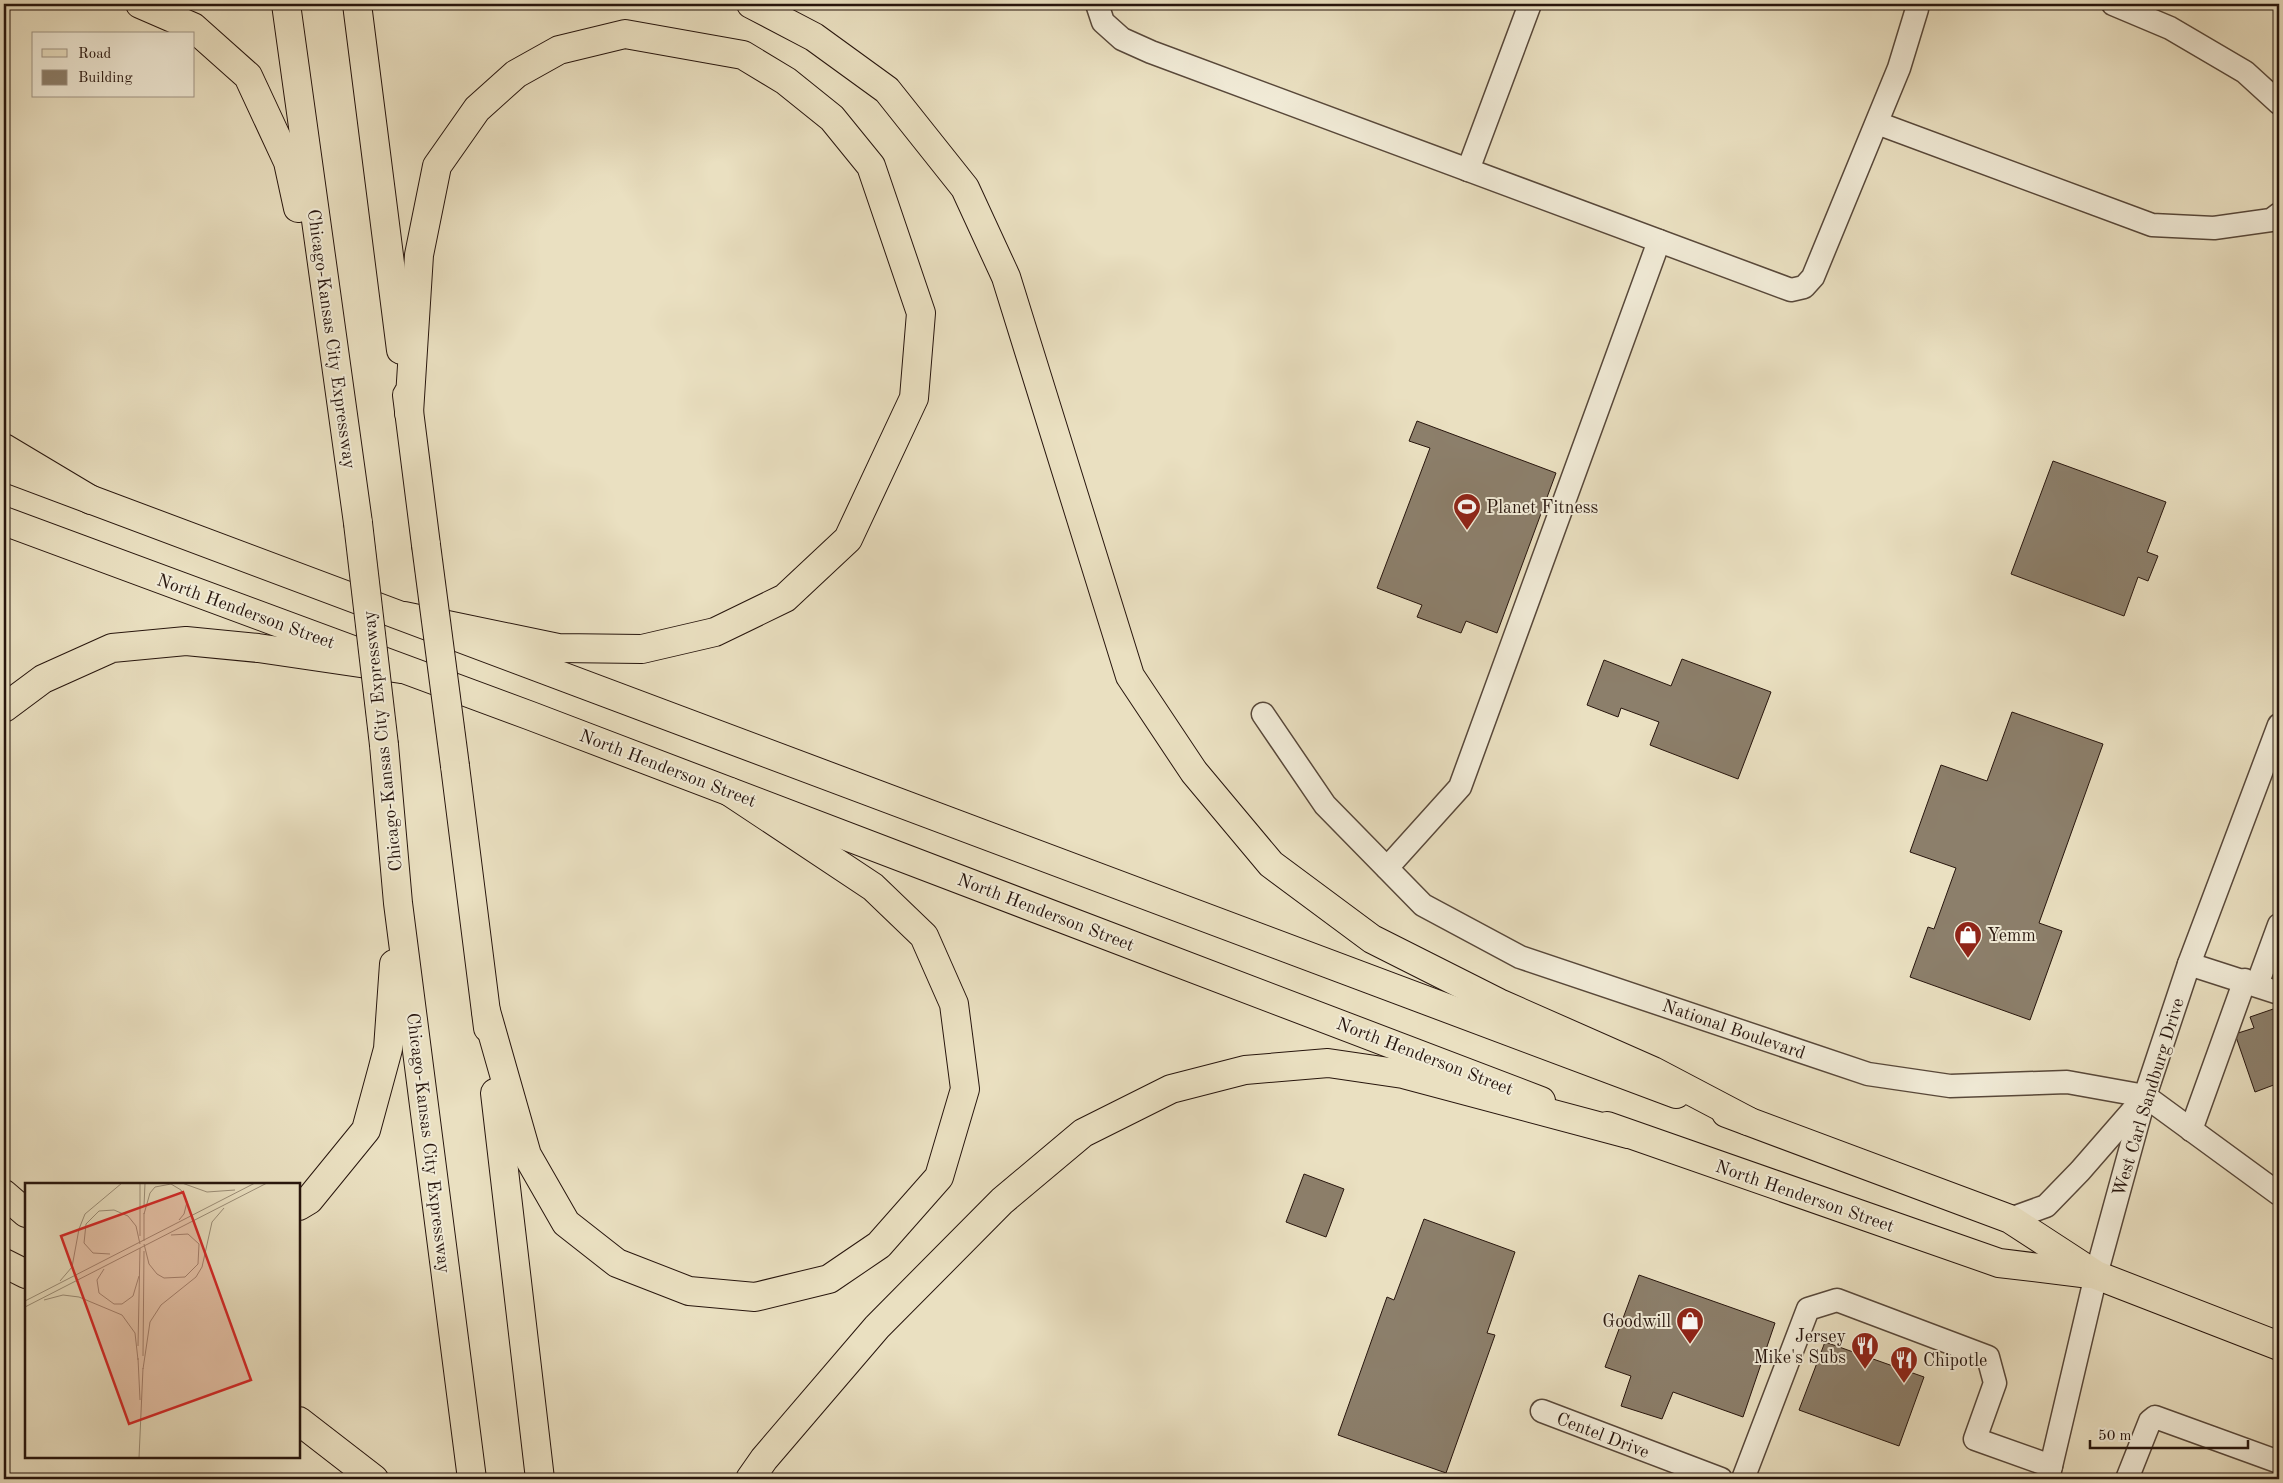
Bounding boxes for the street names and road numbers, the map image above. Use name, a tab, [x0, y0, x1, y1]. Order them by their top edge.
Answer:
street label: Chicago-Kansas City Expressway	[304, 208, 358, 471]
street label: North Henderson Street	[154, 571, 337, 653]
street label: Chicago-Kansas City Expressway	[360, 609, 406, 872]
street label: North Henderson Street	[577, 727, 759, 811]
street label: North Henderson Street	[955, 871, 1137, 955]
street label: West Carl Sandburg Drive	[2110, 996, 2188, 1199]
street label: National Boulevard	[1660, 997, 1808, 1063]
street label: Chicago-Kansas City Expressway	[403, 1012, 453, 1275]
street label: North Henderson Street	[1334, 1015, 1516, 1099]
street label: North Henderson Street	[1713, 1158, 1896, 1236]
street label: Centel Drive	[1554, 1410, 1652, 1462]

